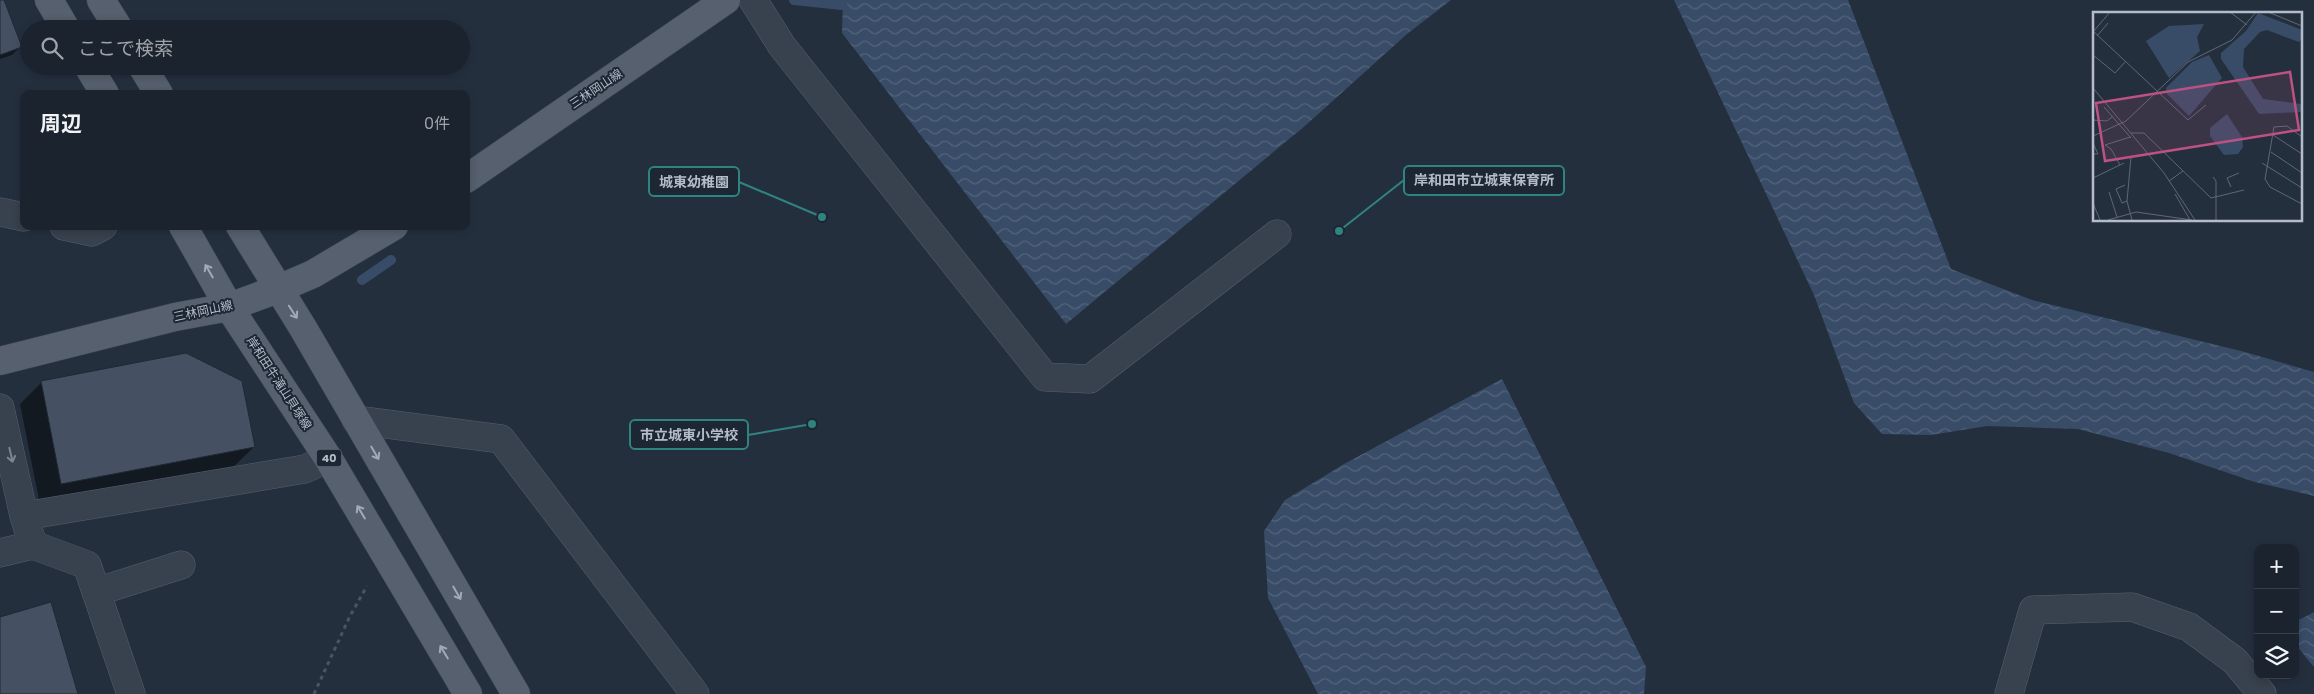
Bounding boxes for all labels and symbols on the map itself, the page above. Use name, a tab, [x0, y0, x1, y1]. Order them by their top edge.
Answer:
inset map	[2093, 12, 2302, 221]
street label: 三林岡山線	[566, 65, 625, 112]
callout: 岸和田市立城東保育所	[1404, 166, 1564, 195]
callout: 城東幼稚園	[649, 167, 739, 196]
text: 岸和田市立城東保育所	[1414, 170, 1554, 190]
text: 城東幼稚園	[659, 172, 729, 192]
one-way arrow	[203, 265, 213, 279]
street label: 三林岡山線	[172, 296, 234, 325]
one-way arrow	[288, 305, 298, 319]
street label: 岸和田牛滝山貝塚線	[243, 333, 316, 433]
callout: 市立城東小学校	[630, 420, 748, 449]
text: 市立城東小学校	[640, 425, 738, 445]
one-way arrow	[370, 445, 380, 459]
one-way arrow	[7, 447, 16, 463]
road number: 40	[316, 449, 342, 466]
one-way arrow	[355, 506, 365, 520]
one-way arrow	[452, 585, 462, 600]
one-way arrow	[438, 646, 448, 660]

